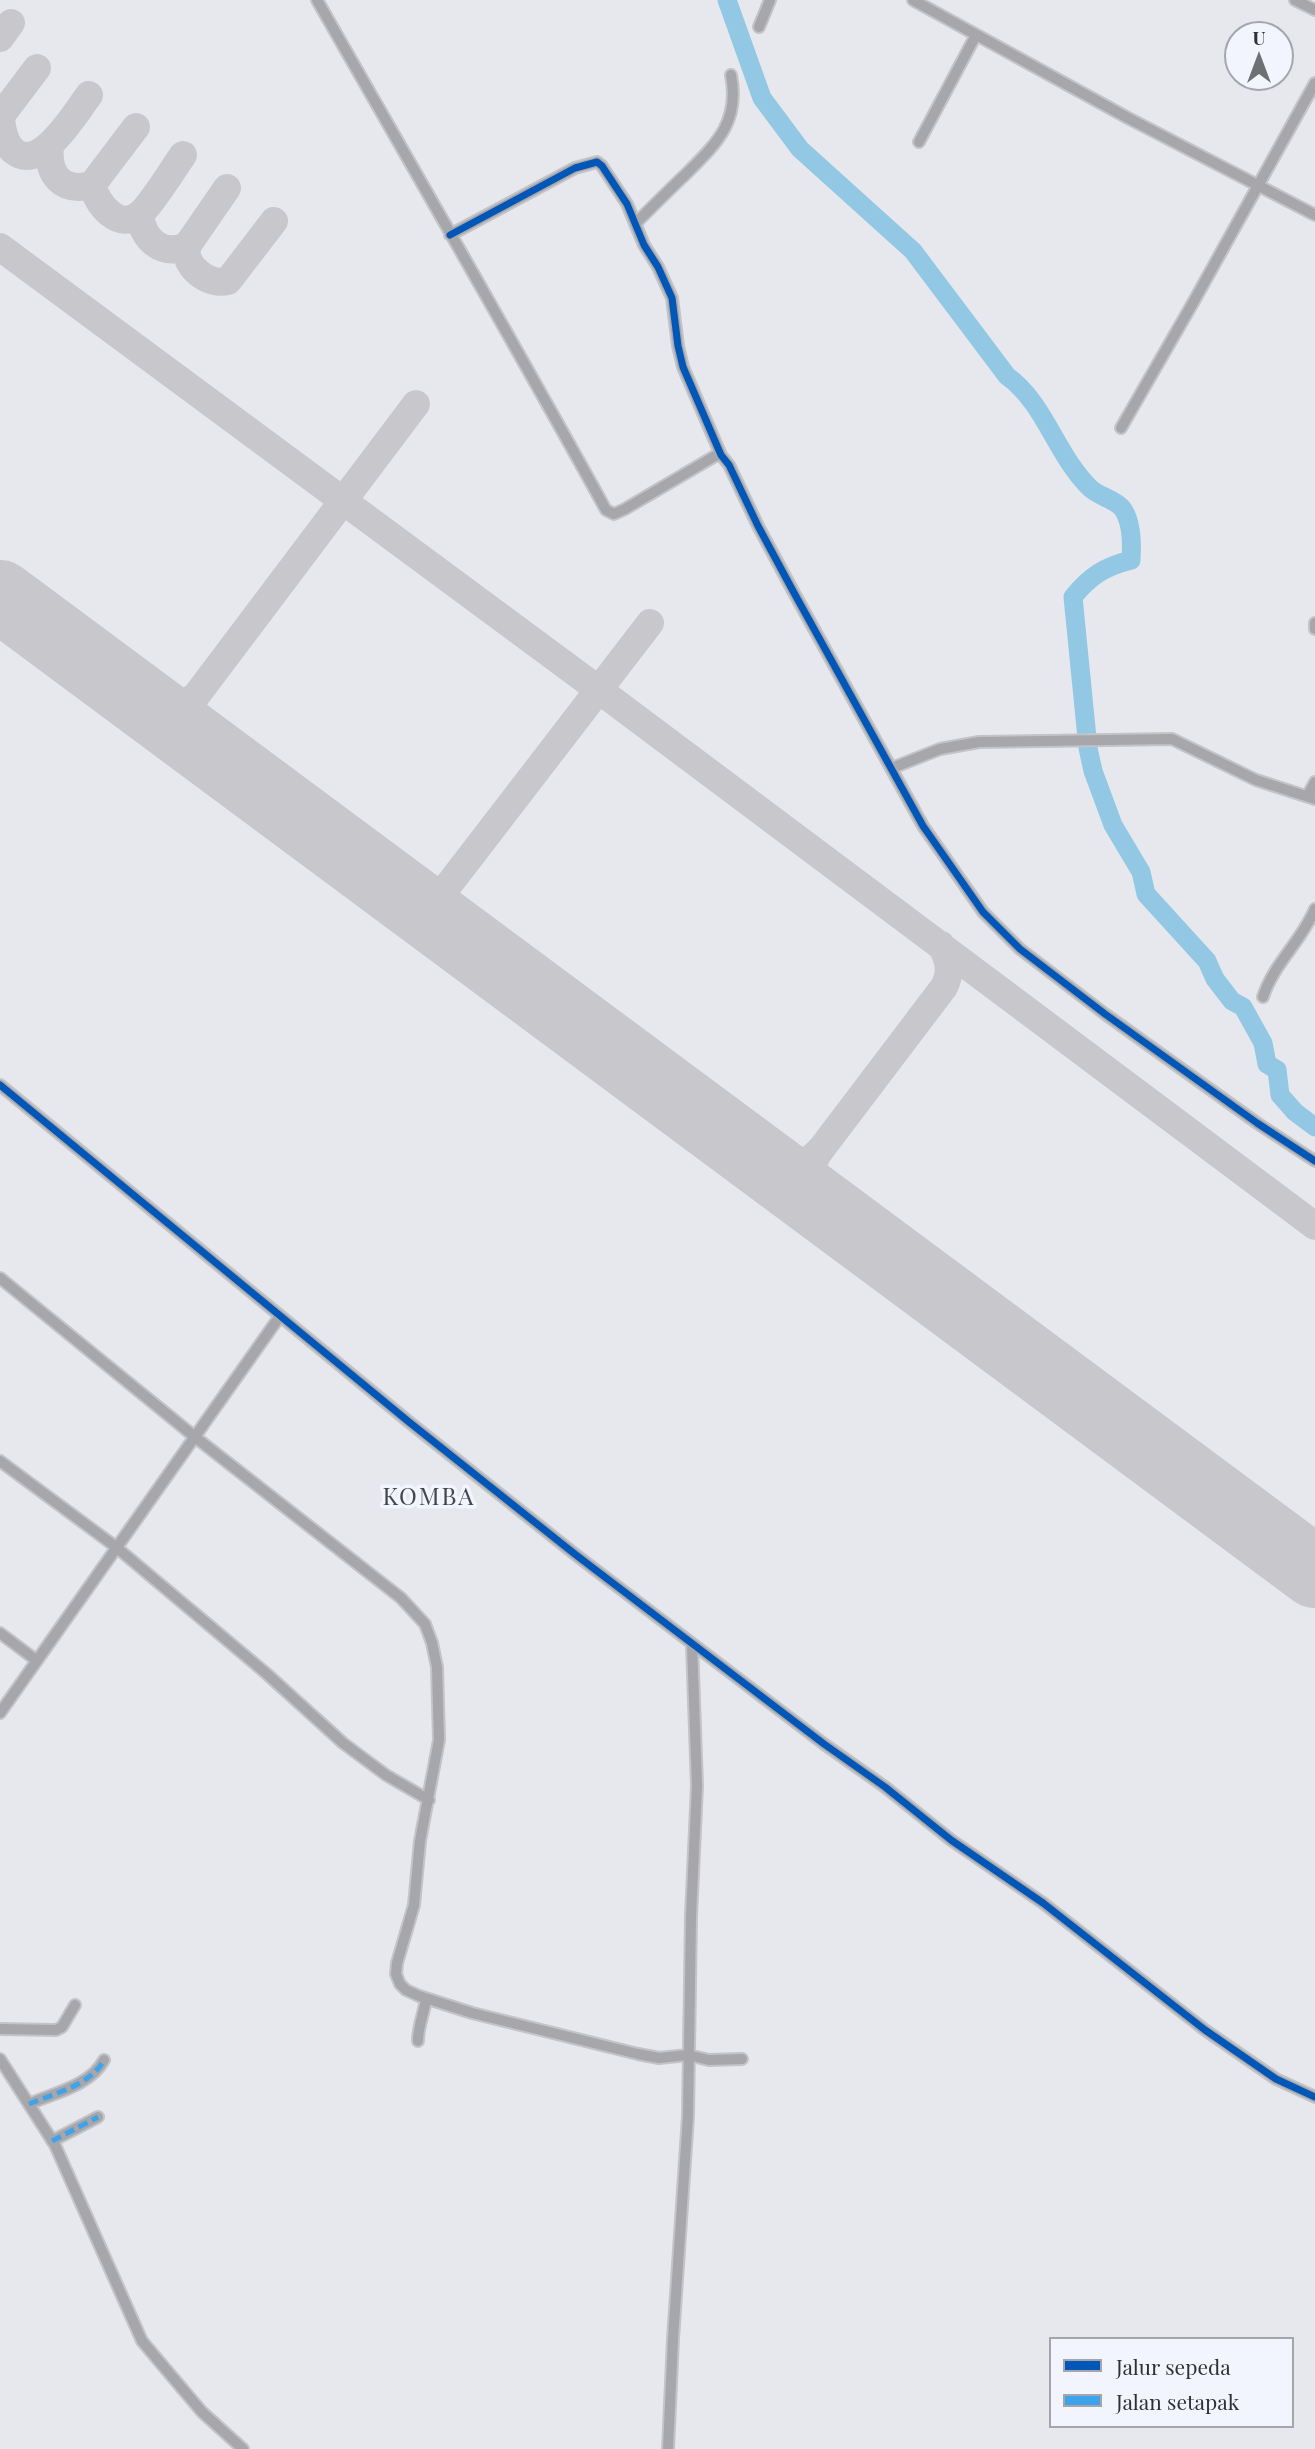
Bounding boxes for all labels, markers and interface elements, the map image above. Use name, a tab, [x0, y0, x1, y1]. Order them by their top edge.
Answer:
north arrow	[1224, 21, 1294, 91]
text: U	[1252, 24, 1266, 50]
district label: KOMBA	[383, 1484, 475, 1512]
legend	[1049, 2337, 1294, 2428]
text: Jalur sepeda	[1116, 2352, 1231, 2380]
text: Jalan setapak	[1116, 2387, 1239, 2415]

